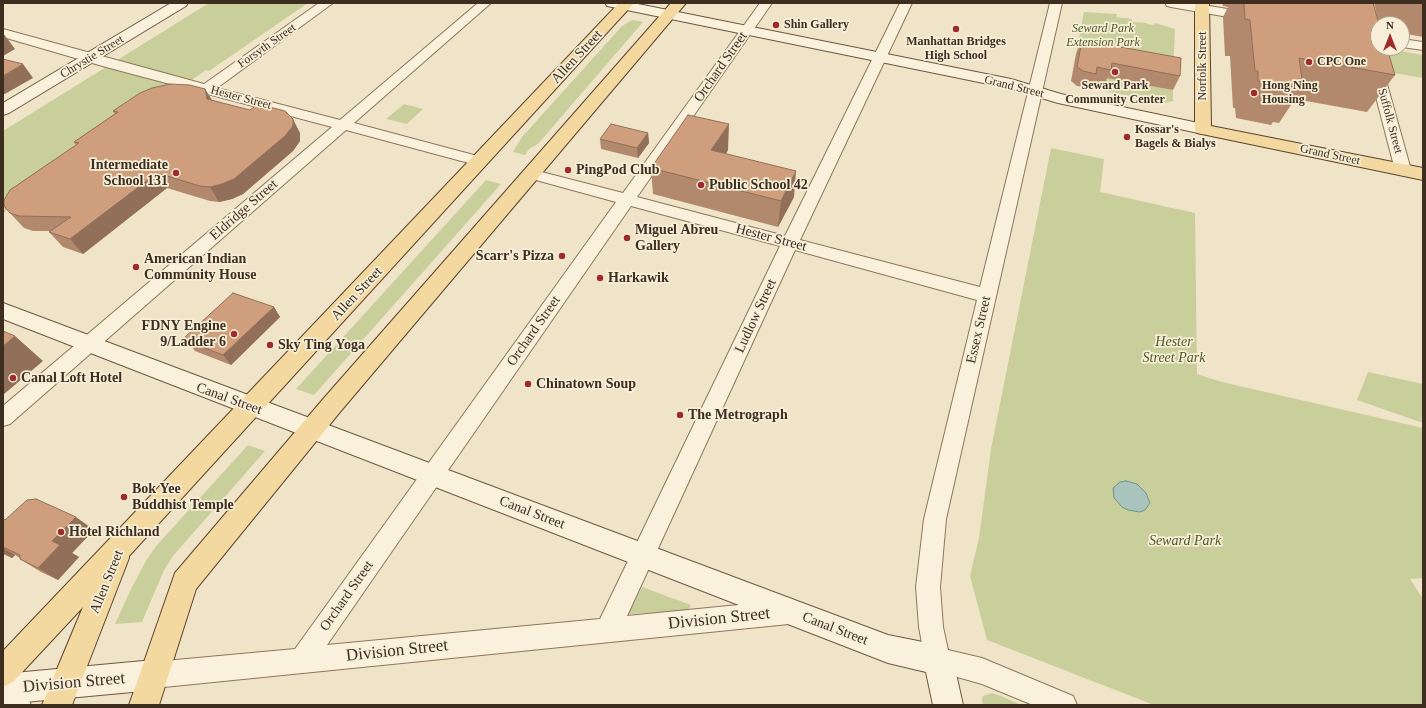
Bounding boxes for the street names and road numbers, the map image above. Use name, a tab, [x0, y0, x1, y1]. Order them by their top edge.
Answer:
street label: Forsyth Street	[235, 21, 299, 71]
street label: Allen Street	[548, 27, 606, 87]
street label: Orchard Street	[691, 29, 751, 105]
street label: Chrystie Street	[58, 32, 126, 82]
street label: Norfolk Street	[1196, 32, 1210, 100]
street label: Grand Street	[983, 73, 1045, 101]
street label: Hester Street	[209, 83, 273, 113]
street label: Suffolk Street	[1374, 87, 1406, 155]
street label: Grand Street	[1299, 142, 1361, 168]
street label: Eldridge Street	[207, 176, 281, 244]
street label: Hester Street	[734, 220, 808, 256]
street label: Allen Street	[328, 264, 386, 324]
street label: Ludlow Street	[732, 276, 780, 356]
street label: Orchard Street	[504, 293, 564, 369]
street label: Essex Street	[963, 295, 995, 365]
street label: Canal Street	[194, 379, 264, 419]
street label: Canal Street	[497, 493, 567, 533]
street label: Allen Street	[87, 548, 127, 616]
street label: Orchard Street	[317, 558, 377, 634]
street label: Division Street	[667, 604, 771, 634]
street label: Canal Street	[800, 609, 870, 649]
street label: Division Street	[345, 636, 449, 666]
street label: Division Street	[22, 668, 126, 698]

